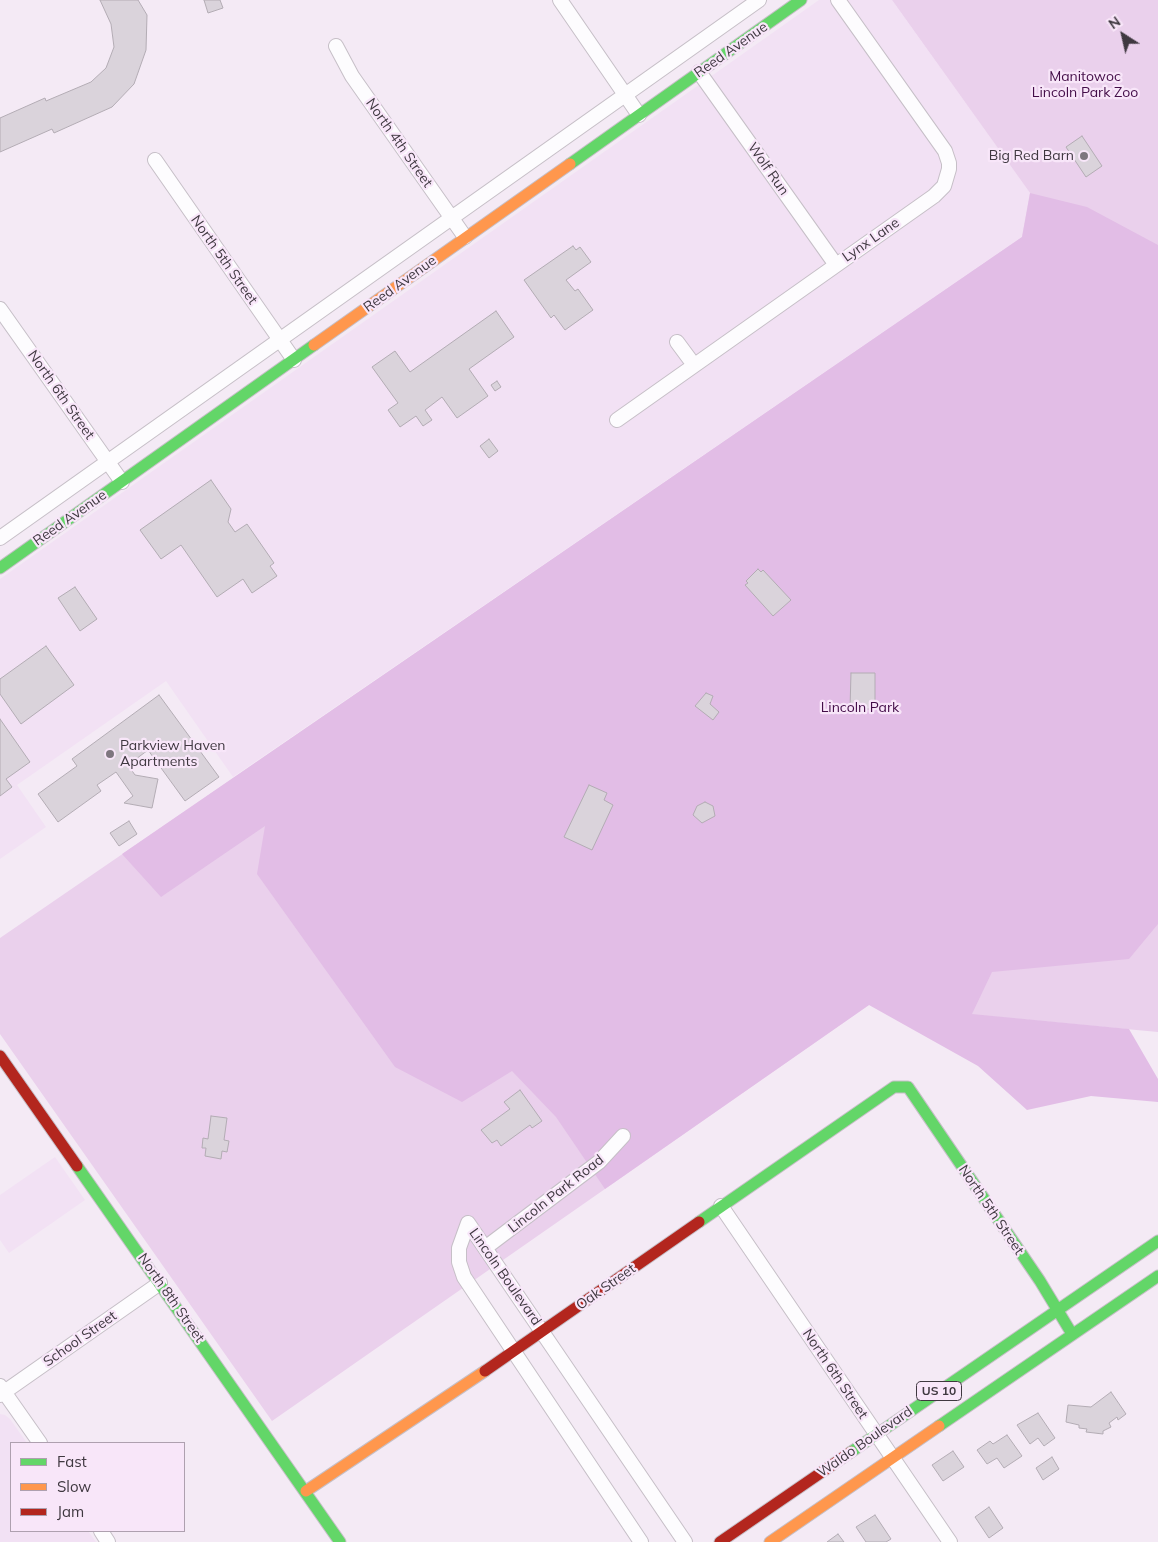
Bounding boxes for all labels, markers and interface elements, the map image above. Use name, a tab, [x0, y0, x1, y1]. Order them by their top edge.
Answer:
north arrow	[1098, 10, 1148, 60]
text: N	[1105, 12, 1124, 33]
street label: Reed Avenue	[691, 19, 771, 81]
park label: Manitowoc Lincoln Park Zoo	[1032, 69, 1138, 102]
street label: North 4th Street	[362, 95, 436, 191]
street label: Wolf Run	[744, 139, 792, 199]
place label: Big Red Barn	[989, 148, 1074, 164]
marker: Big Red Barn	[1078, 150, 1090, 162]
street label: North 5th Street	[187, 212, 261, 308]
street label: Lynx Lane	[839, 214, 903, 266]
street label: Reed Avenue	[360, 252, 440, 316]
street label: North 6th Street	[24, 347, 98, 443]
street label: Reed Avenue	[30, 487, 110, 549]
park label: Lincoln Park	[821, 700, 899, 716]
place label: Parkview Haven Apartments	[120, 738, 226, 770]
marker: Parkview Haven Apartments	[104, 748, 116, 760]
street label: Lincoln Park Road	[505, 1151, 607, 1237]
street label: North 5th Street	[955, 1162, 1027, 1258]
street label: Lincoln Boulevard	[465, 1225, 545, 1329]
street label: North 8th Street	[134, 1250, 208, 1346]
street label: Oak Street	[573, 1260, 639, 1314]
street label: School Street	[40, 1308, 120, 1370]
street label: North 6th Street	[799, 1326, 871, 1422]
road number: US 10	[916, 1382, 962, 1400]
street label: Waldo Boulevard	[814, 1403, 916, 1481]
legend	[10, 1442, 185, 1532]
text: Fast	[57, 1452, 87, 1471]
text: Slow	[57, 1477, 91, 1496]
text: Jam	[57, 1502, 84, 1521]

